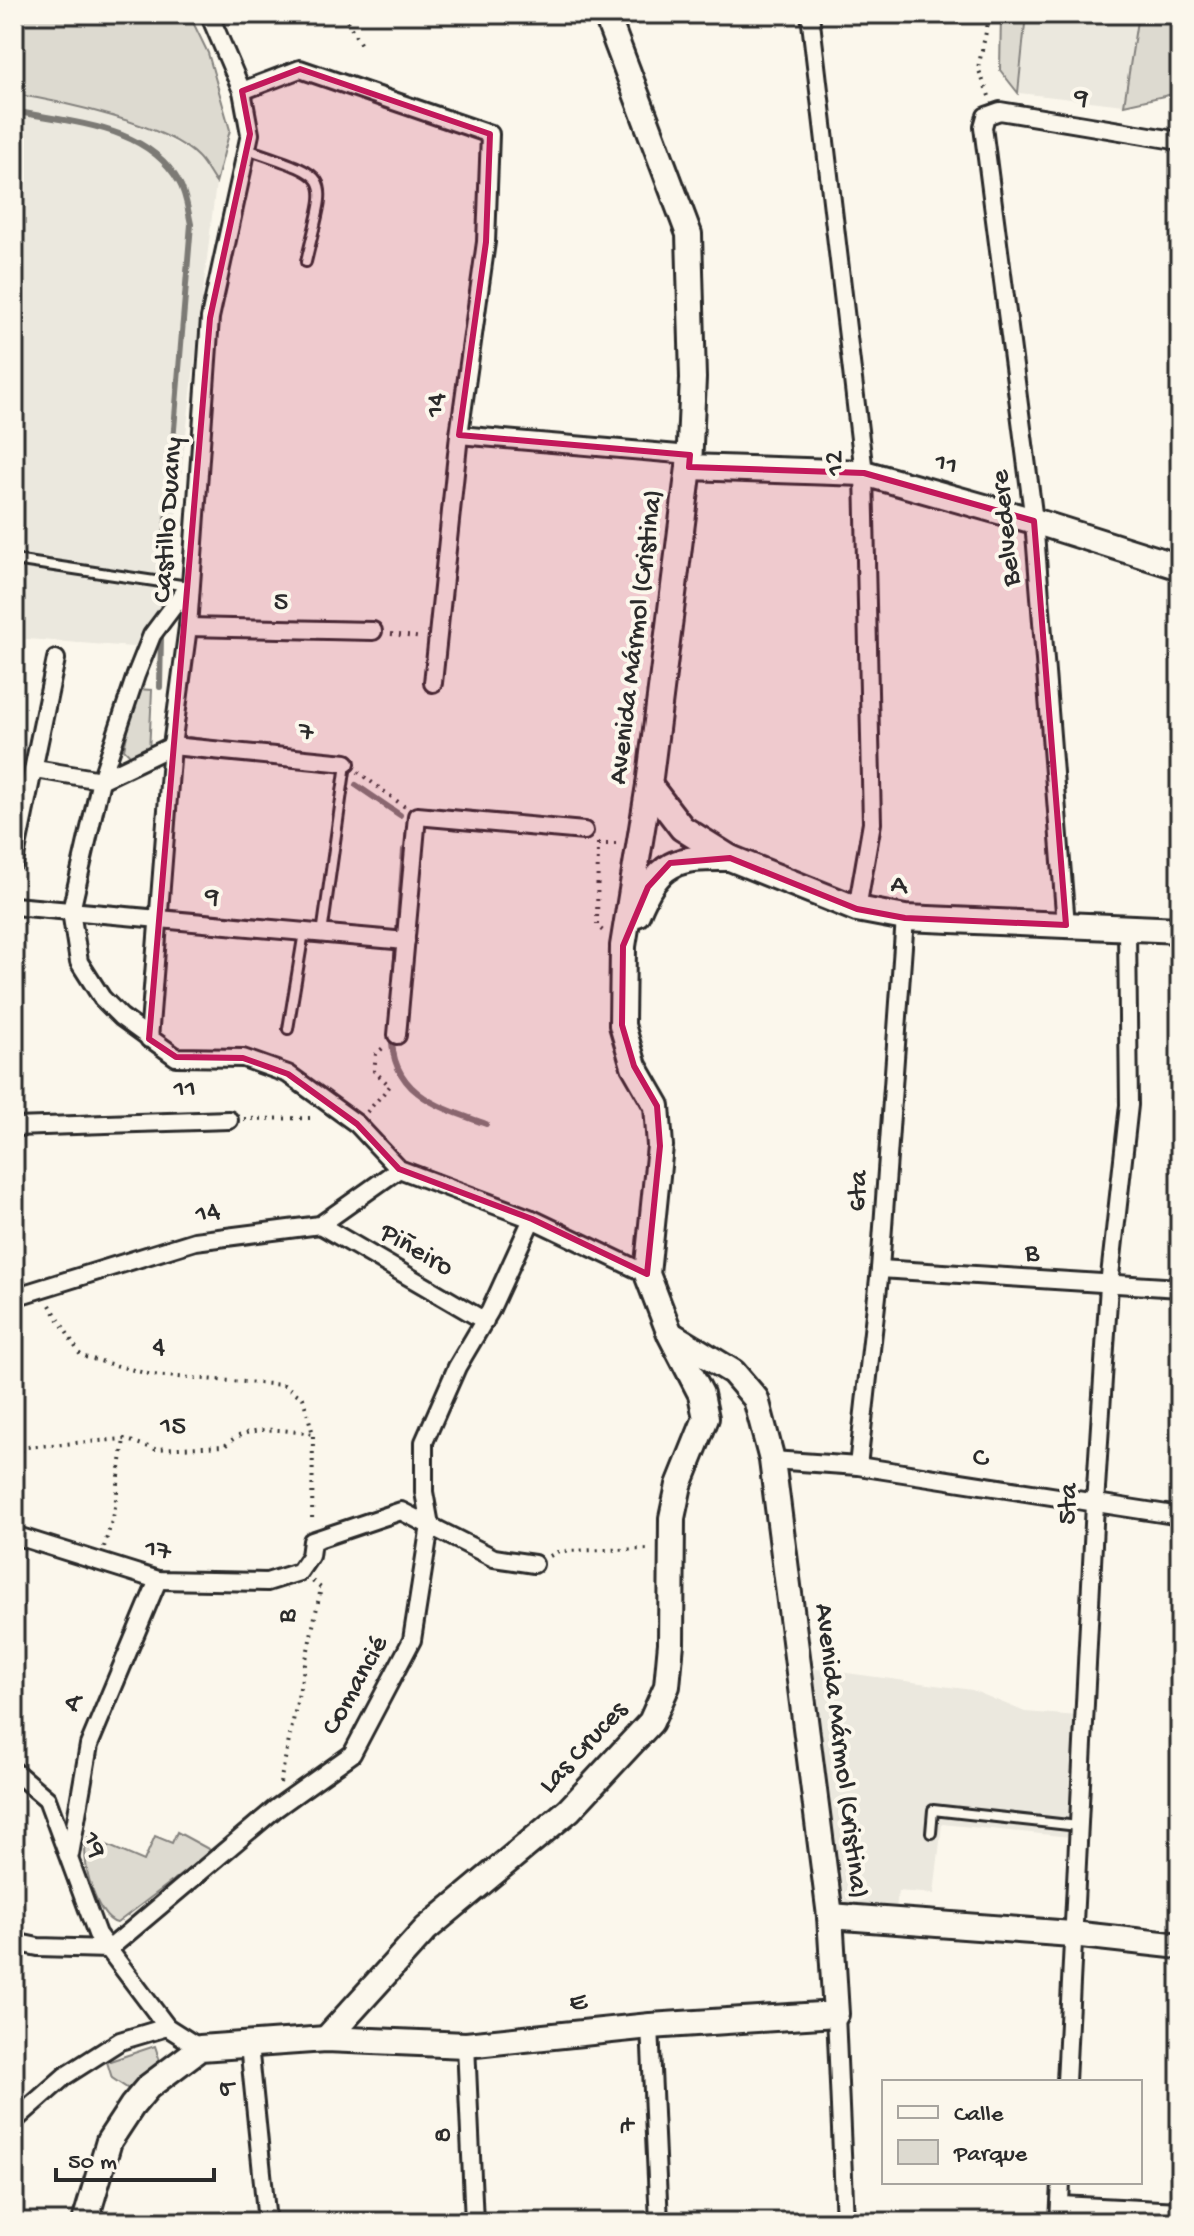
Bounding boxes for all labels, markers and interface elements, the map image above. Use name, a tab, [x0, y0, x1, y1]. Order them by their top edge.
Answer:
street label: 9	[1071, 81, 1091, 116]
street label: 14	[419, 391, 455, 420]
street label: Castillo Duany	[147, 436, 191, 604]
street label: 11	[930, 446, 961, 484]
street label: 12	[818, 449, 854, 478]
street label: Belvedere	[984, 468, 1030, 589]
street label: Avenida Mármol (Cristina)	[603, 488, 671, 786]
street label: 5	[273, 586, 289, 620]
street label: 7	[296, 716, 316, 750]
street label: A	[888, 868, 911, 904]
street label: 9	[203, 881, 220, 915]
street label: 11	[172, 1073, 197, 1107]
street label: 6ta	[841, 1168, 877, 1212]
street label: 14	[192, 1196, 223, 1232]
street label: Piñeiro	[372, 1216, 459, 1285]
street label: B	[1023, 1237, 1041, 1271]
street label: 4	[150, 1331, 168, 1365]
street label: 15	[159, 1410, 186, 1444]
street label: C	[970, 1442, 992, 1477]
street label: 5ta	[1051, 1481, 1087, 1526]
street label: 17	[142, 1533, 175, 1570]
street label: Avenida Mármol (Cristina)	[806, 1602, 874, 1900]
street label: B	[270, 1605, 306, 1627]
street label: Comancié	[315, 1630, 397, 1741]
street label: A	[56, 1688, 93, 1717]
street label: Las Cruces	[533, 1694, 636, 1801]
street label: 19	[73, 1826, 113, 1863]
street label: E	[568, 1986, 590, 2020]
street label: 9	[211, 2079, 245, 2098]
legend	[882, 2080, 1142, 2184]
text: Calle	[954, 2101, 1004, 2130]
street label: 7	[612, 2115, 646, 2134]
street label: 8	[427, 2127, 461, 2143]
scale bar	[56, 2132, 214, 2182]
text: Parque	[953, 2141, 1028, 2170]
text: 50 m	[68, 2149, 117, 2178]

